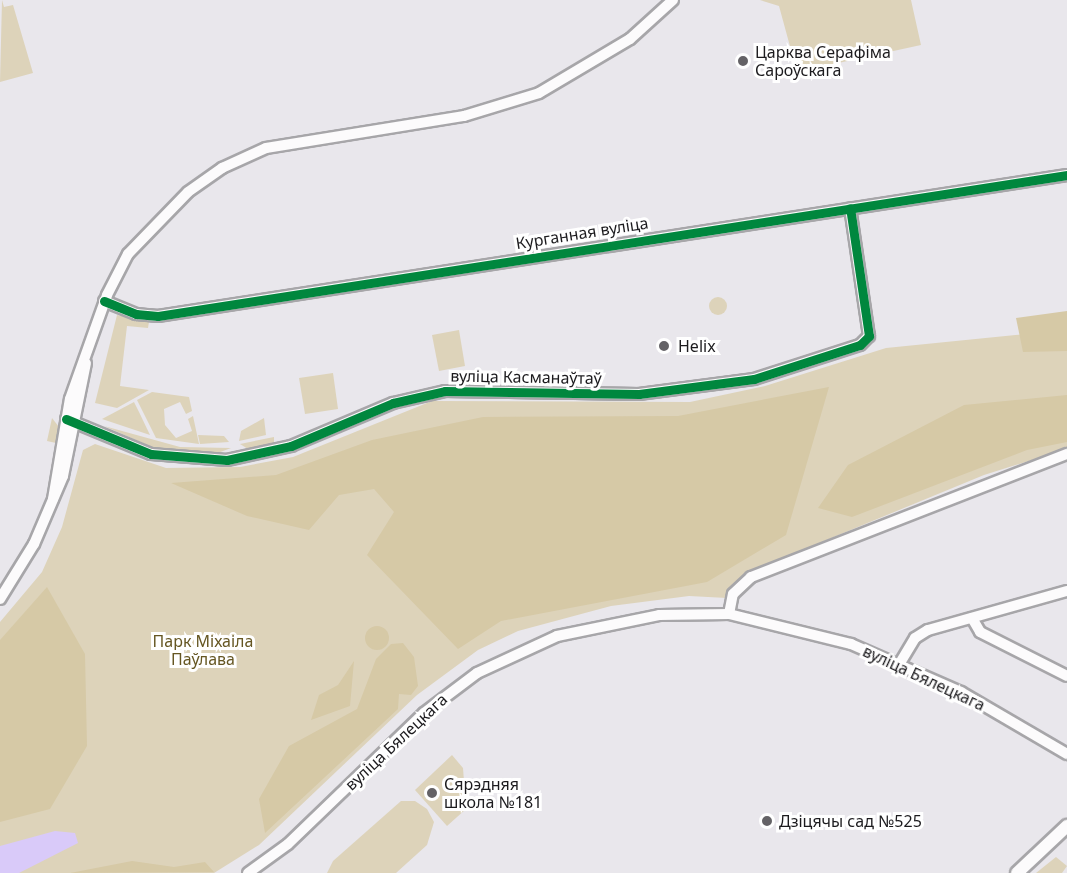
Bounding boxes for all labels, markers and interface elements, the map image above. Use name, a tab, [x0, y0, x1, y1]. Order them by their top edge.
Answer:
place label: Царква Серафіма Сароўскага	[755, 42, 891, 80]
marker: Царква Серафіма Сароўскага	[736, 54, 750, 68]
street label: Курганная вуліца	[514, 213, 650, 253]
place label: Helix	[678, 336, 716, 356]
marker: Helix	[655, 337, 673, 355]
street label: вуліца Касманаўтаў	[450, 366, 602, 388]
park label: Парк Міхаіла Паўлава	[153, 631, 253, 669]
street label: вуліца Бялецкага	[860, 641, 988, 715]
street label: вуліца Бялецкага	[341, 690, 451, 794]
place label: Сярэдняя школа №181	[444, 774, 542, 812]
marker: Сярэдняя школа №181	[425, 786, 439, 800]
place label: Дзіцячы сад №525	[779, 811, 922, 831]
marker: Дзіцячы сад №525	[760, 814, 774, 828]

